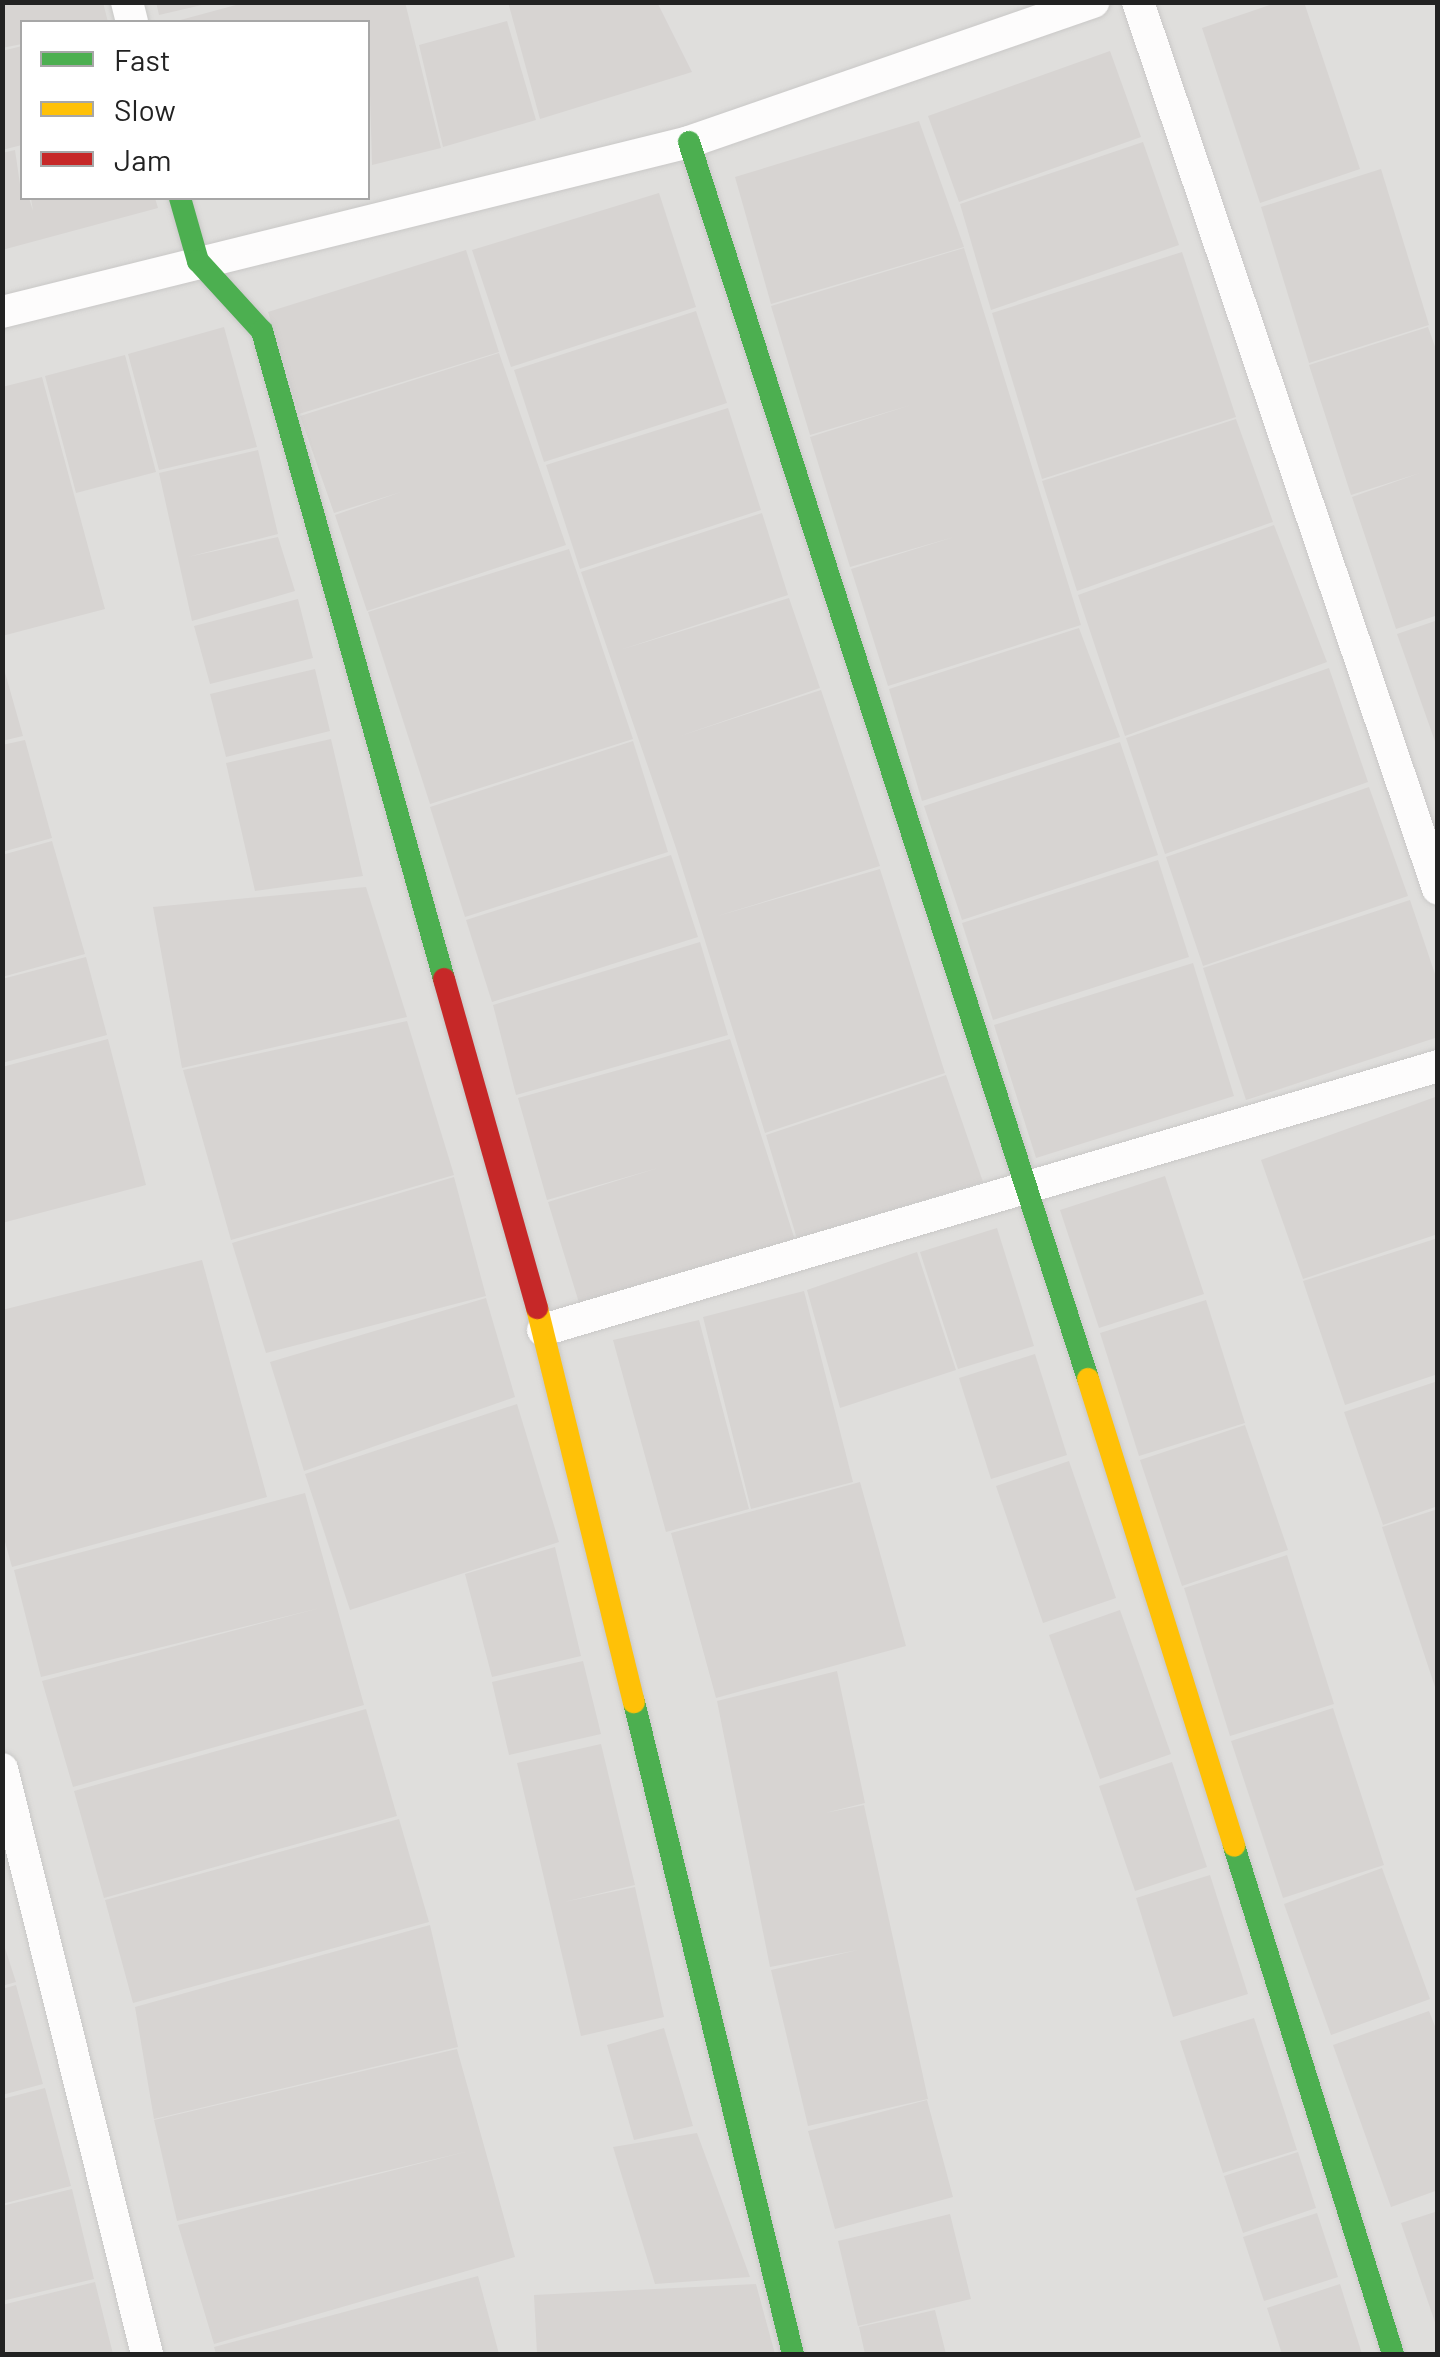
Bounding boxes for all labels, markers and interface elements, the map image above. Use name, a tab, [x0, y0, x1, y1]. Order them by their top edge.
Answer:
legend	[20, 20, 370, 200]
text: Fast	[114, 41, 171, 77]
text: Slow	[114, 91, 176, 127]
text: Jam	[114, 141, 171, 177]

